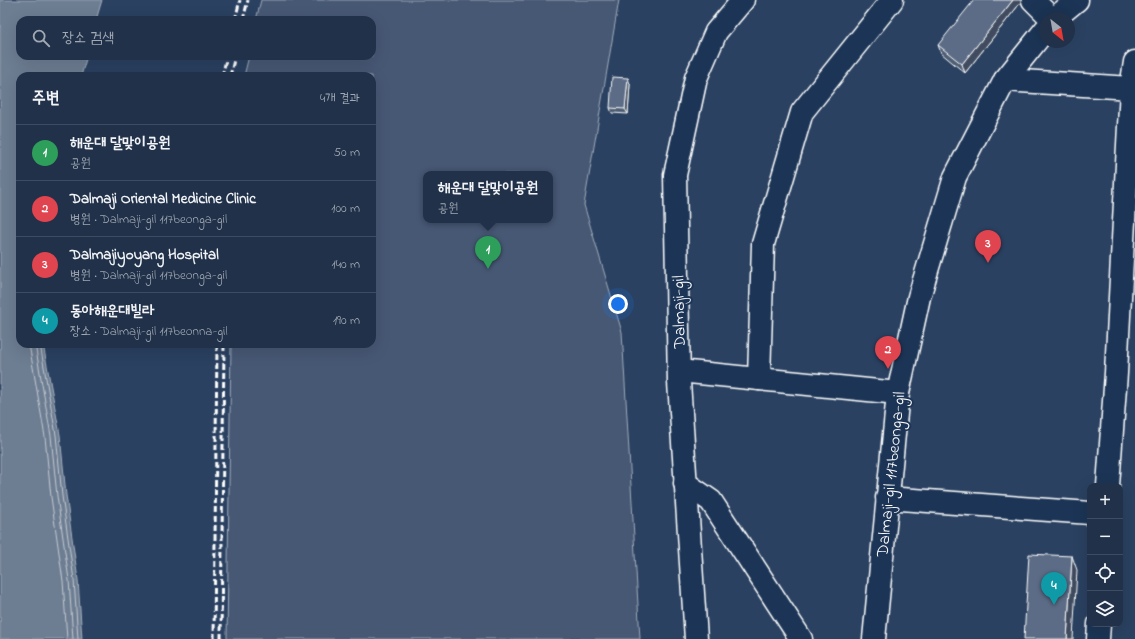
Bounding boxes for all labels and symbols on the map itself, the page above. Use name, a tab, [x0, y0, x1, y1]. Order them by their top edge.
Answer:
north arrow	[1039, 12, 1075, 48]
pin: 3	[975, 230, 1001, 263]
pin: 1	[475, 236, 501, 269]
street label: Dalmaji-gil	[666, 275, 695, 350]
your location	[608, 294, 628, 314]
pin: 2	[875, 336, 901, 369]
street label: Dalmaji-gil 117beonga-gil	[870, 390, 915, 559]
pin: 4	[1041, 572, 1067, 605]

